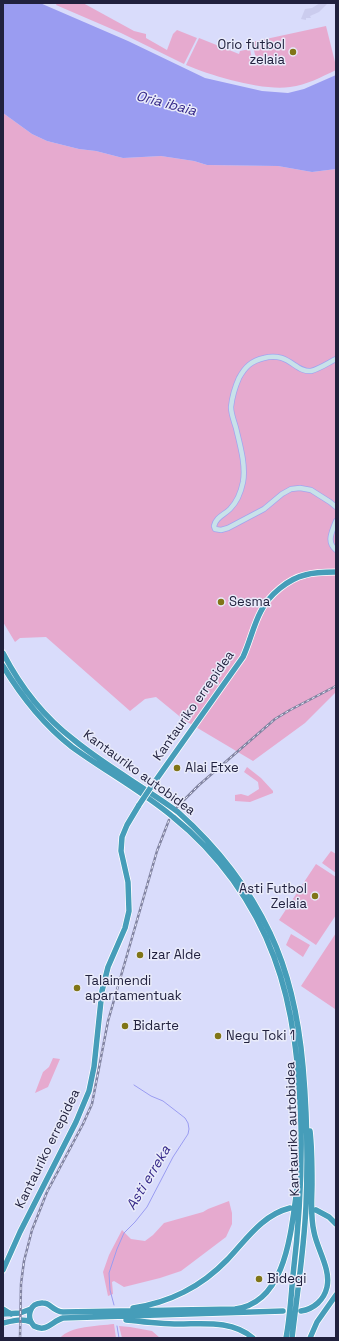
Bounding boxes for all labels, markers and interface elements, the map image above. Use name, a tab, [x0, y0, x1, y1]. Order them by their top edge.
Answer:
place label: Orio futbol zelaia	[218, 37, 285, 68]
marker: Orio futbol zelaia	[288, 47, 298, 57]
water label: Oria ibaia	[134, 88, 198, 120]
place label: Sesma	[229, 594, 270, 610]
marker: Sesma	[216, 597, 226, 607]
street label: Kantauriko errepidea	[150, 648, 238, 764]
street label: Kantauriko autobidea	[80, 727, 198, 819]
place label: Alai Etxe	[185, 760, 239, 776]
marker: Alai Etxe	[172, 763, 182, 773]
place label: Asti Futbol Zelaia	[239, 881, 307, 912]
marker: Asti Futbol Zelaia	[310, 891, 320, 901]
place label: Izar Alde	[148, 947, 201, 963]
marker: Izar Alde	[135, 950, 145, 960]
place label: Talaimendi apartamentuak	[85, 973, 182, 1004]
marker: Talaimendi apartamentuak	[72, 983, 82, 993]
place label: Bidarte	[133, 1018, 179, 1034]
marker: Bidarte	[120, 1021, 130, 1031]
place label: Negu Toki 1	[226, 1028, 295, 1044]
marker: Negu Toki 1	[213, 1031, 223, 1041]
street label: Kantauriko autobidea	[283, 1061, 303, 1197]
street label: Kantauriko errepidea	[12, 1087, 84, 1211]
water label: Asti erreka	[123, 1143, 175, 1213]
place label: Bidegi	[267, 1271, 306, 1287]
marker: Bidegi	[254, 1274, 264, 1284]

